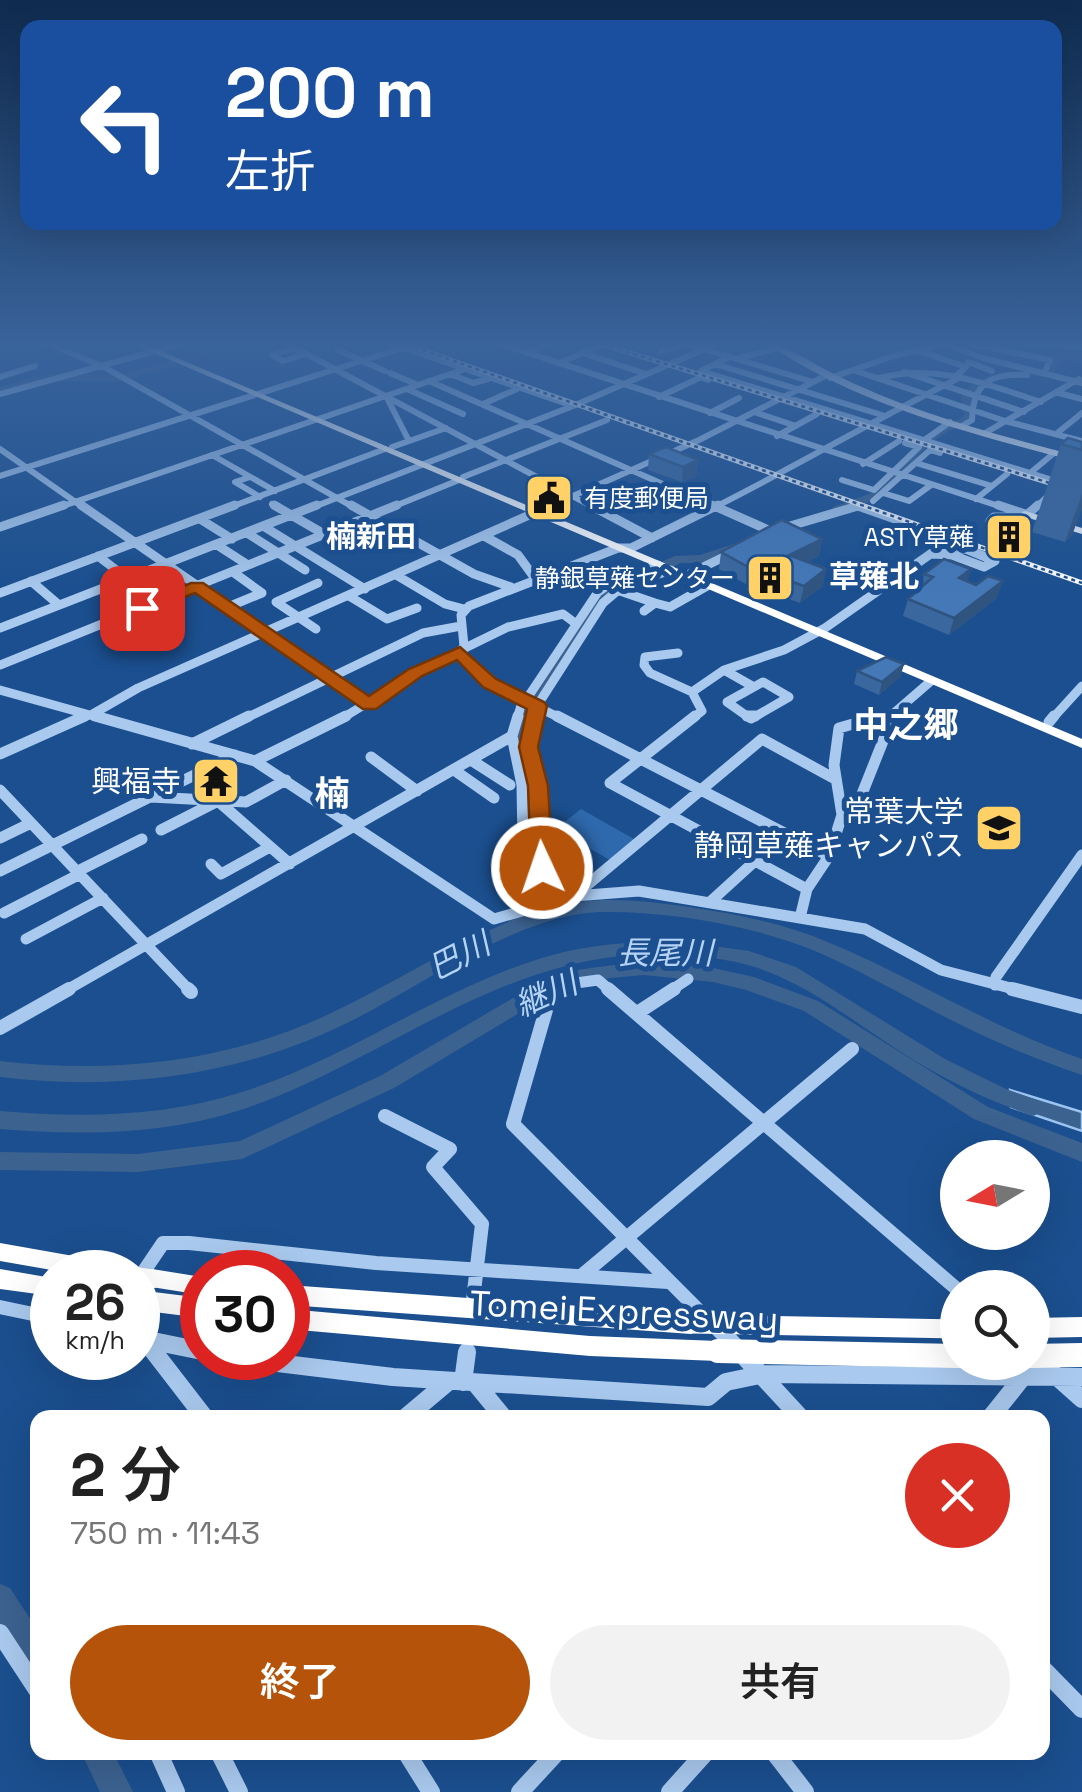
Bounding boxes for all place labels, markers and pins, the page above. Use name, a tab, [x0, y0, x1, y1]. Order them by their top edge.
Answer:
public building icon: 有度郵便局	[523, 472, 575, 524]
place label: 有度郵便局	[584, 482, 709, 514]
building icon: ASTY草薙	[983, 511, 1035, 563]
place label: ASTY草薙	[864, 521, 974, 553]
building icon: 静銀草薙センター	[744, 552, 796, 604]
place label: 静銀草薙センター	[535, 562, 735, 594]
pin	[100, 566, 185, 651]
temple icon: 興福寺	[190, 755, 242, 807]
place label: 興福寺	[91, 762, 181, 801]
place label: 常葉大学 静岡草薙キャンパス	[694, 792, 964, 865]
school or university icon: 常葉大学 静岡草薙キャンパス	[973, 802, 1025, 854]

